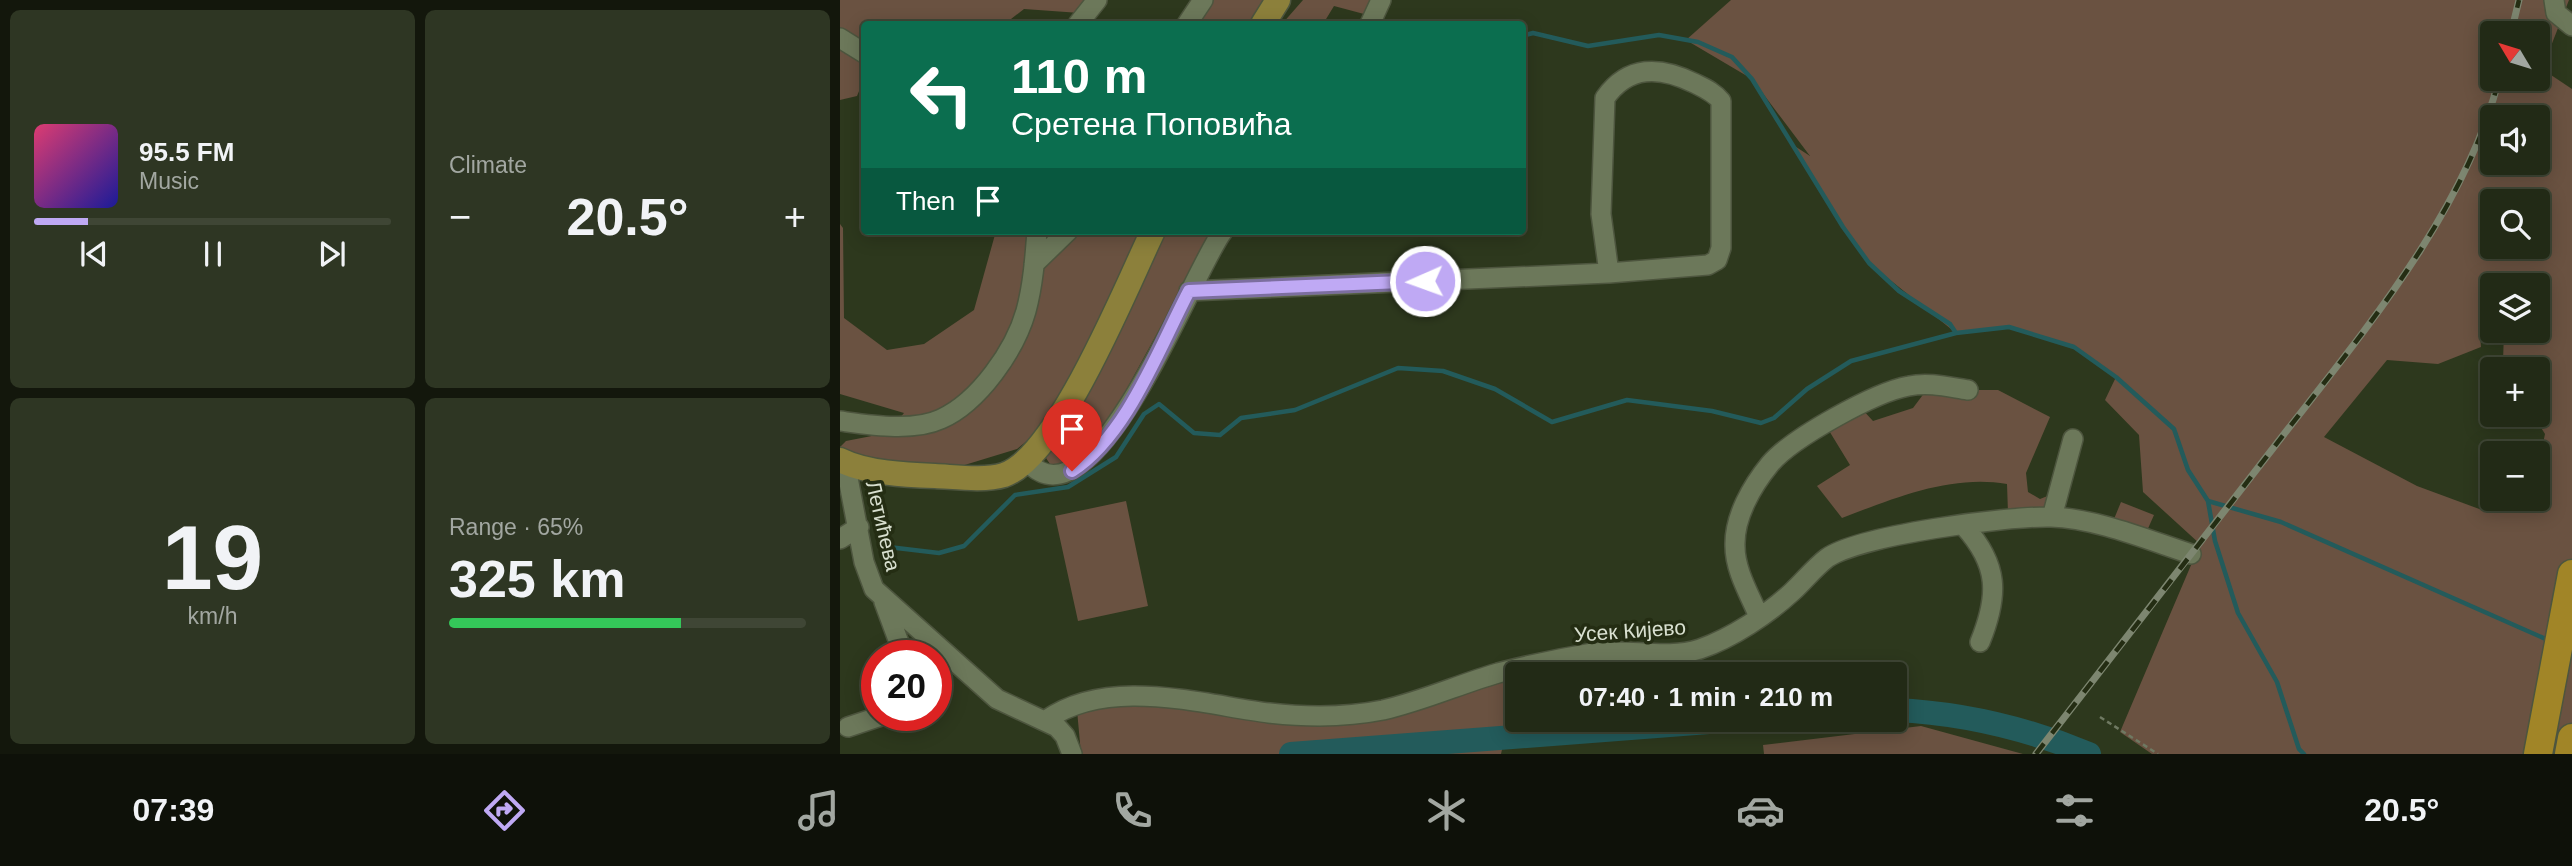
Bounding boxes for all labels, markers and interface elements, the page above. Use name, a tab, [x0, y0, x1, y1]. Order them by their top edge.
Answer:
north arrow	[2480, 21, 2550, 91]
map controls	[2480, 21, 2550, 511]
icon: left	[896, 49, 987, 140]
text: 110 m	[1011, 49, 1147, 103]
button: sound	[2480, 105, 2550, 175]
text: Сретена Поповића	[1011, 106, 1291, 142]
text: 95.5 FM	[139, 137, 234, 167]
text: Climate	[449, 152, 527, 178]
text: Music	[139, 168, 199, 194]
icon: arrive	[969, 182, 1007, 220]
text: Then	[896, 186, 955, 216]
text: 20.5°	[566, 188, 689, 246]
button: search	[2480, 189, 2550, 259]
text: −	[449, 196, 471, 238]
text: +	[784, 196, 806, 238]
icon: previous	[75, 235, 113, 273]
icon: pause	[194, 235, 232, 273]
icon: next	[313, 235, 351, 273]
position arrow	[1388, 244, 1462, 318]
button: layers	[2480, 273, 2550, 343]
button: +	[2480, 357, 2550, 427]
pin	[1042, 399, 1102, 471]
icon: arrive	[1053, 410, 1091, 448]
button: −	[2480, 441, 2550, 511]
street label: Летићева	[862, 478, 905, 574]
text: 19	[162, 507, 263, 608]
text: Range · 65%	[449, 514, 583, 540]
text: 325 km	[449, 550, 625, 608]
text: km/h	[188, 603, 237, 629]
street label: Усек Кијево	[1573, 615, 1687, 646]
speed limit sign: 20	[861, 640, 952, 731]
text: 07:40 · 1 min · 210 m	[1579, 682, 1833, 712]
icon: directions	[480, 786, 529, 835]
icon: music	[794, 786, 843, 835]
icon: phone	[1108, 786, 1157, 835]
icon: climate	[1422, 786, 1471, 835]
icon: car	[1736, 786, 1785, 835]
icon: filters	[2050, 786, 2099, 835]
text: 07:39	[133, 792, 214, 828]
text: 20.5°	[2364, 792, 2439, 828]

